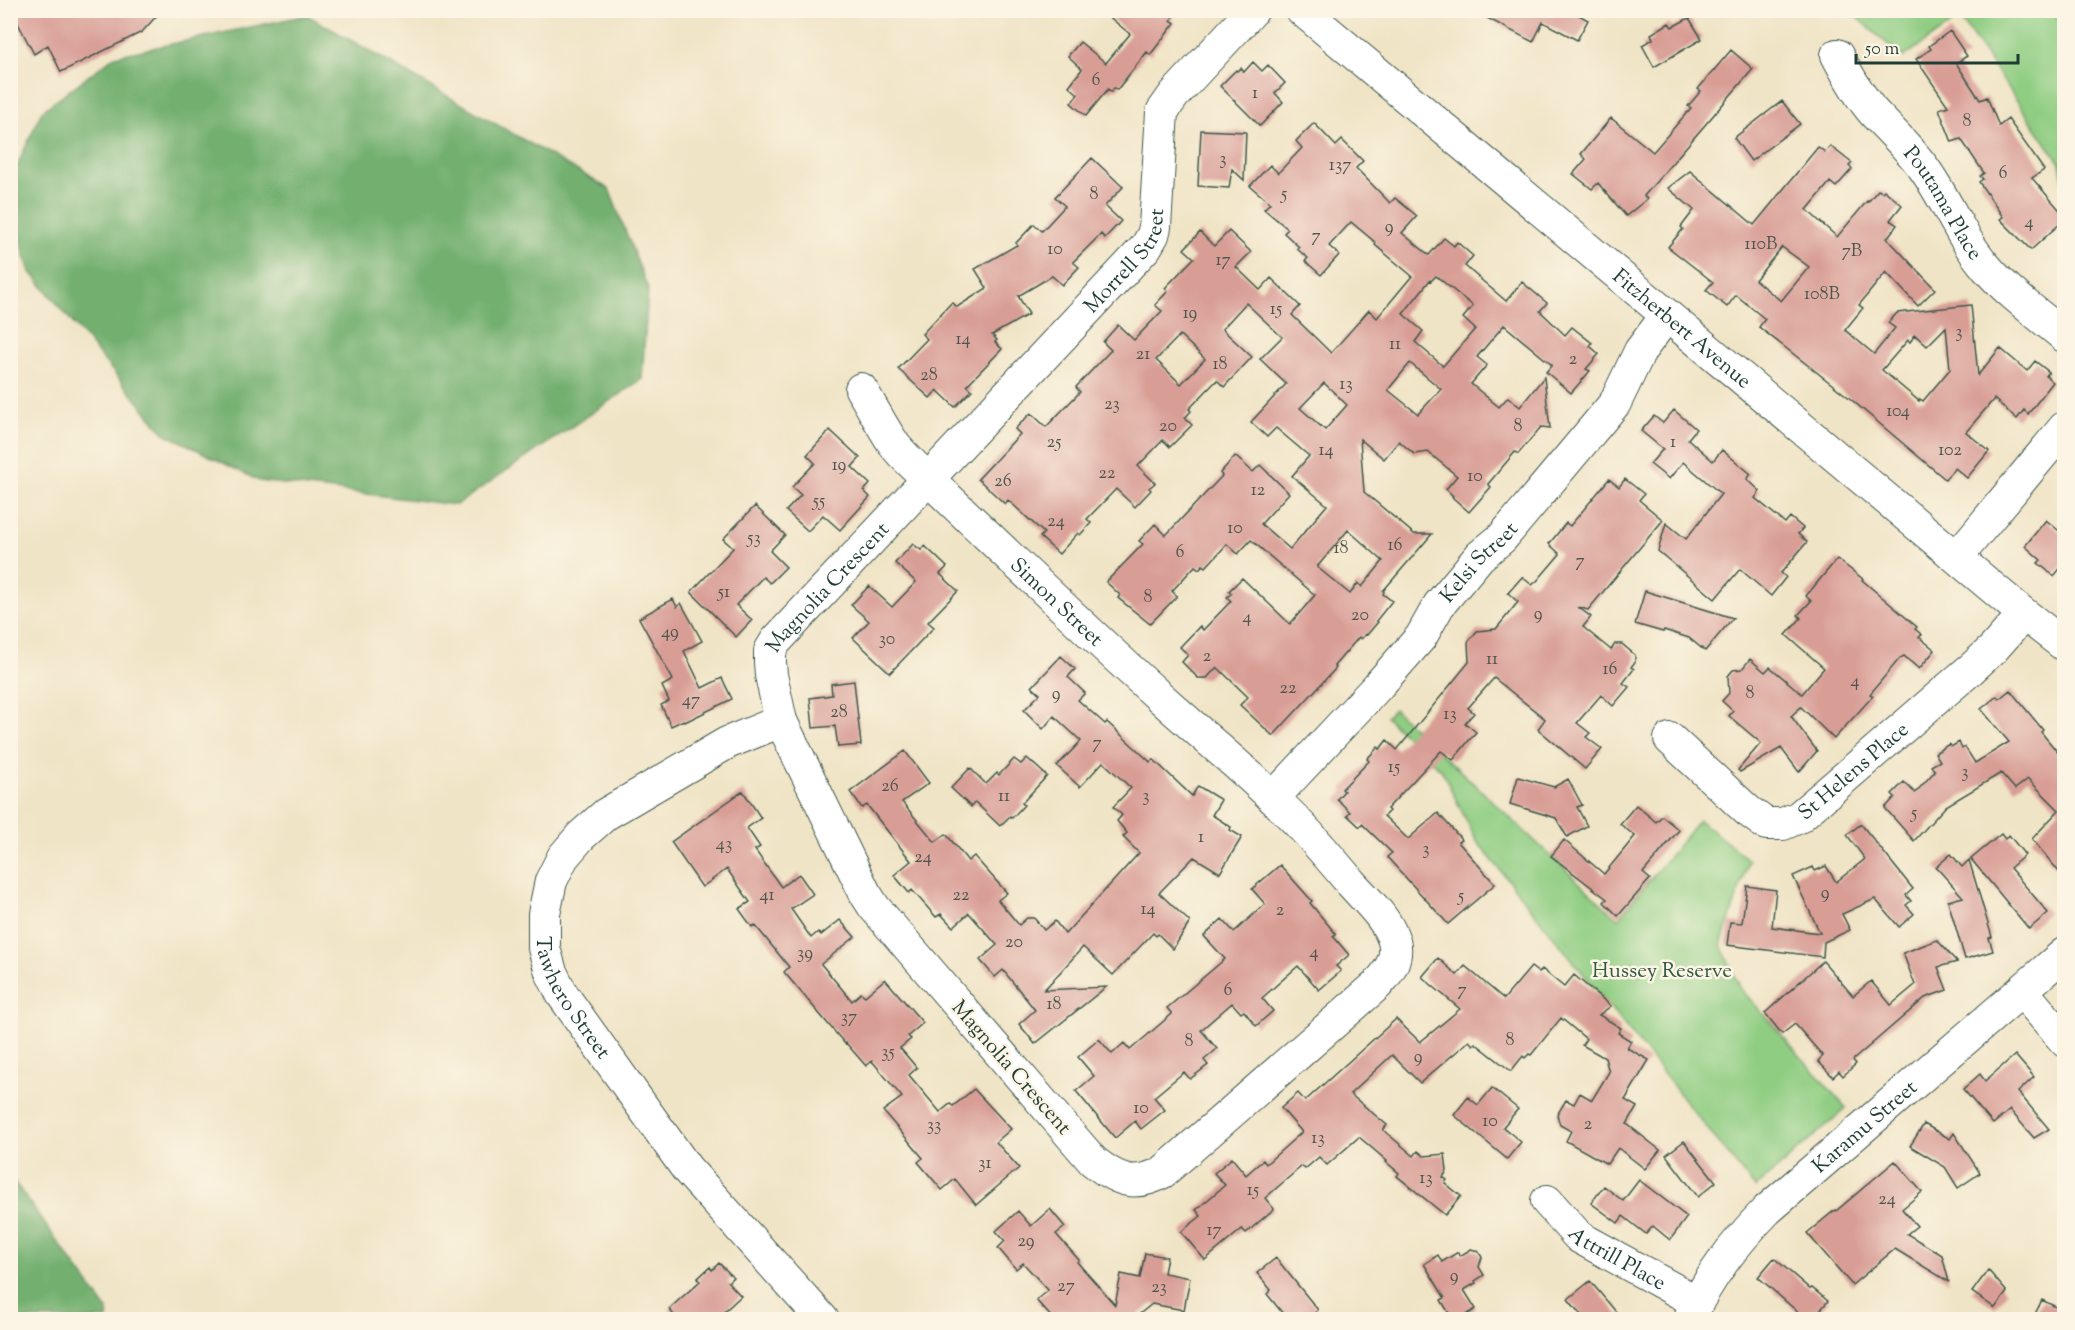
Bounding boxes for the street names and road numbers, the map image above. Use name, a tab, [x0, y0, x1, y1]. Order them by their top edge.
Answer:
street label: Poutama Place	[1895, 140, 1989, 267]
street label: Morrell Street	[1078, 208, 1173, 321]
street label: Fitzherbert Avenue	[1605, 263, 1757, 397]
street label: Magnolia Crescent	[759, 516, 897, 659]
street label: Kelsi Street	[1434, 516, 1526, 610]
street label: Simon Street	[1002, 552, 1109, 655]
street label: St Helens Place	[1792, 716, 1916, 828]
street label: Tawhero Street	[527, 936, 617, 1066]
street label: Magnolia Crescent	[944, 994, 1077, 1142]
street label: Karamu Street	[1806, 1074, 1925, 1182]
street label: Attrill Place	[1560, 1221, 1671, 1299]

